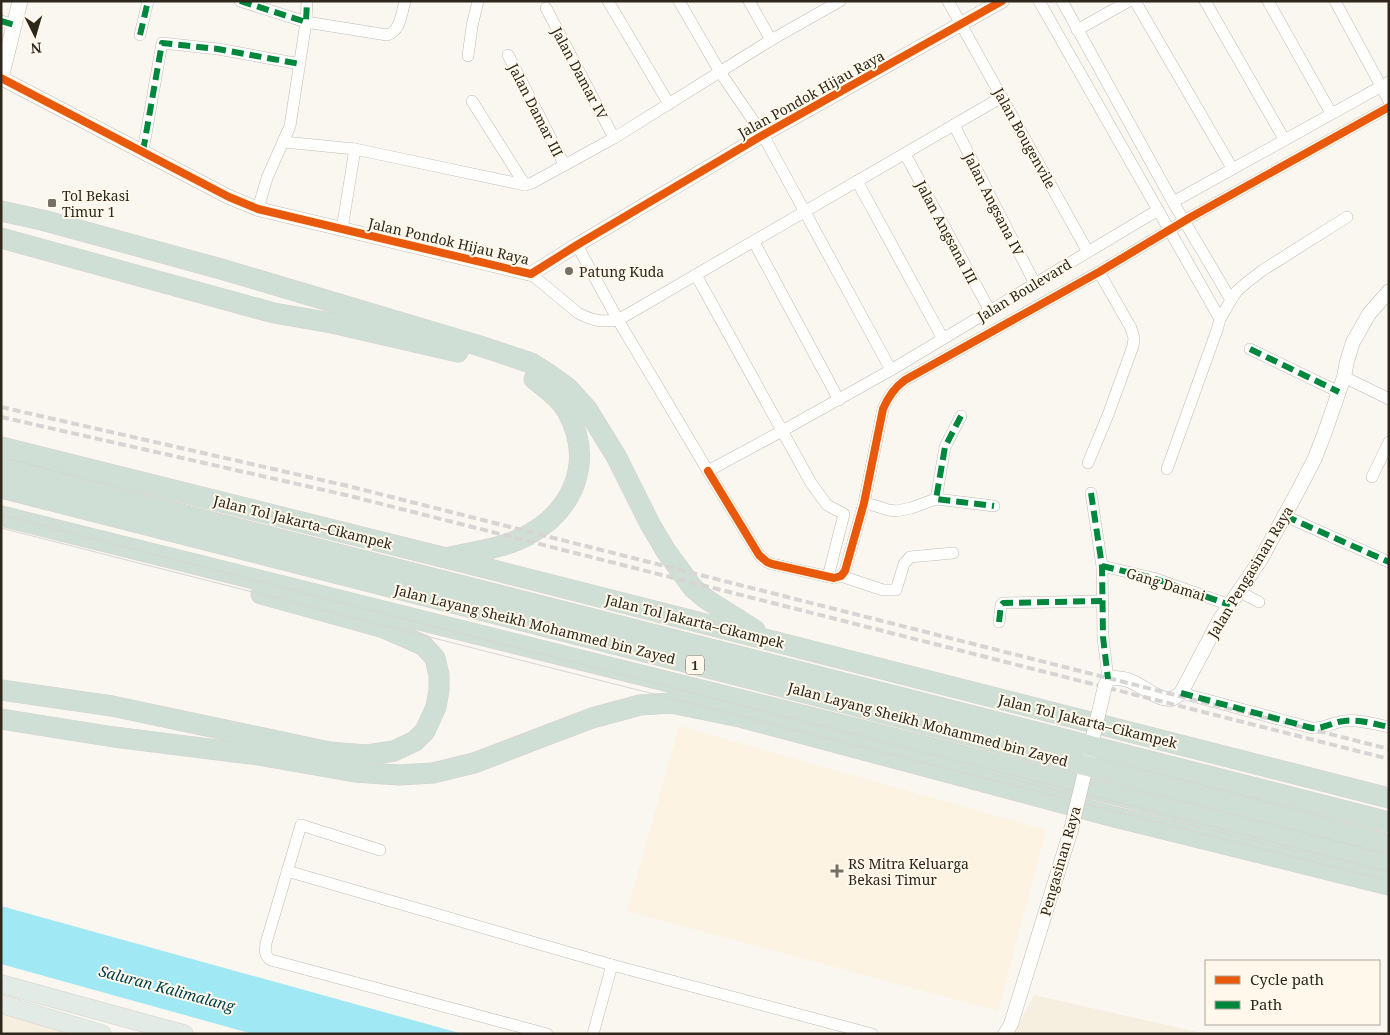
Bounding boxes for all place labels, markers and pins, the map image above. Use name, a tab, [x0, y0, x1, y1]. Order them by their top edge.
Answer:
place label: Tol Bekasi Timur 1	[62, 186, 130, 221]
marker: Tol Bekasi Timur 1	[46, 197, 58, 209]
place label: Patung Kuda	[579, 262, 664, 281]
marker: Patung Kuda	[563, 265, 575, 277]
place label: RS Mitra Keluarga Bekasi Timur	[848, 854, 969, 889]
marker: RS Mitra Keluarga Bekasi Timur	[830, 864, 844, 878]

